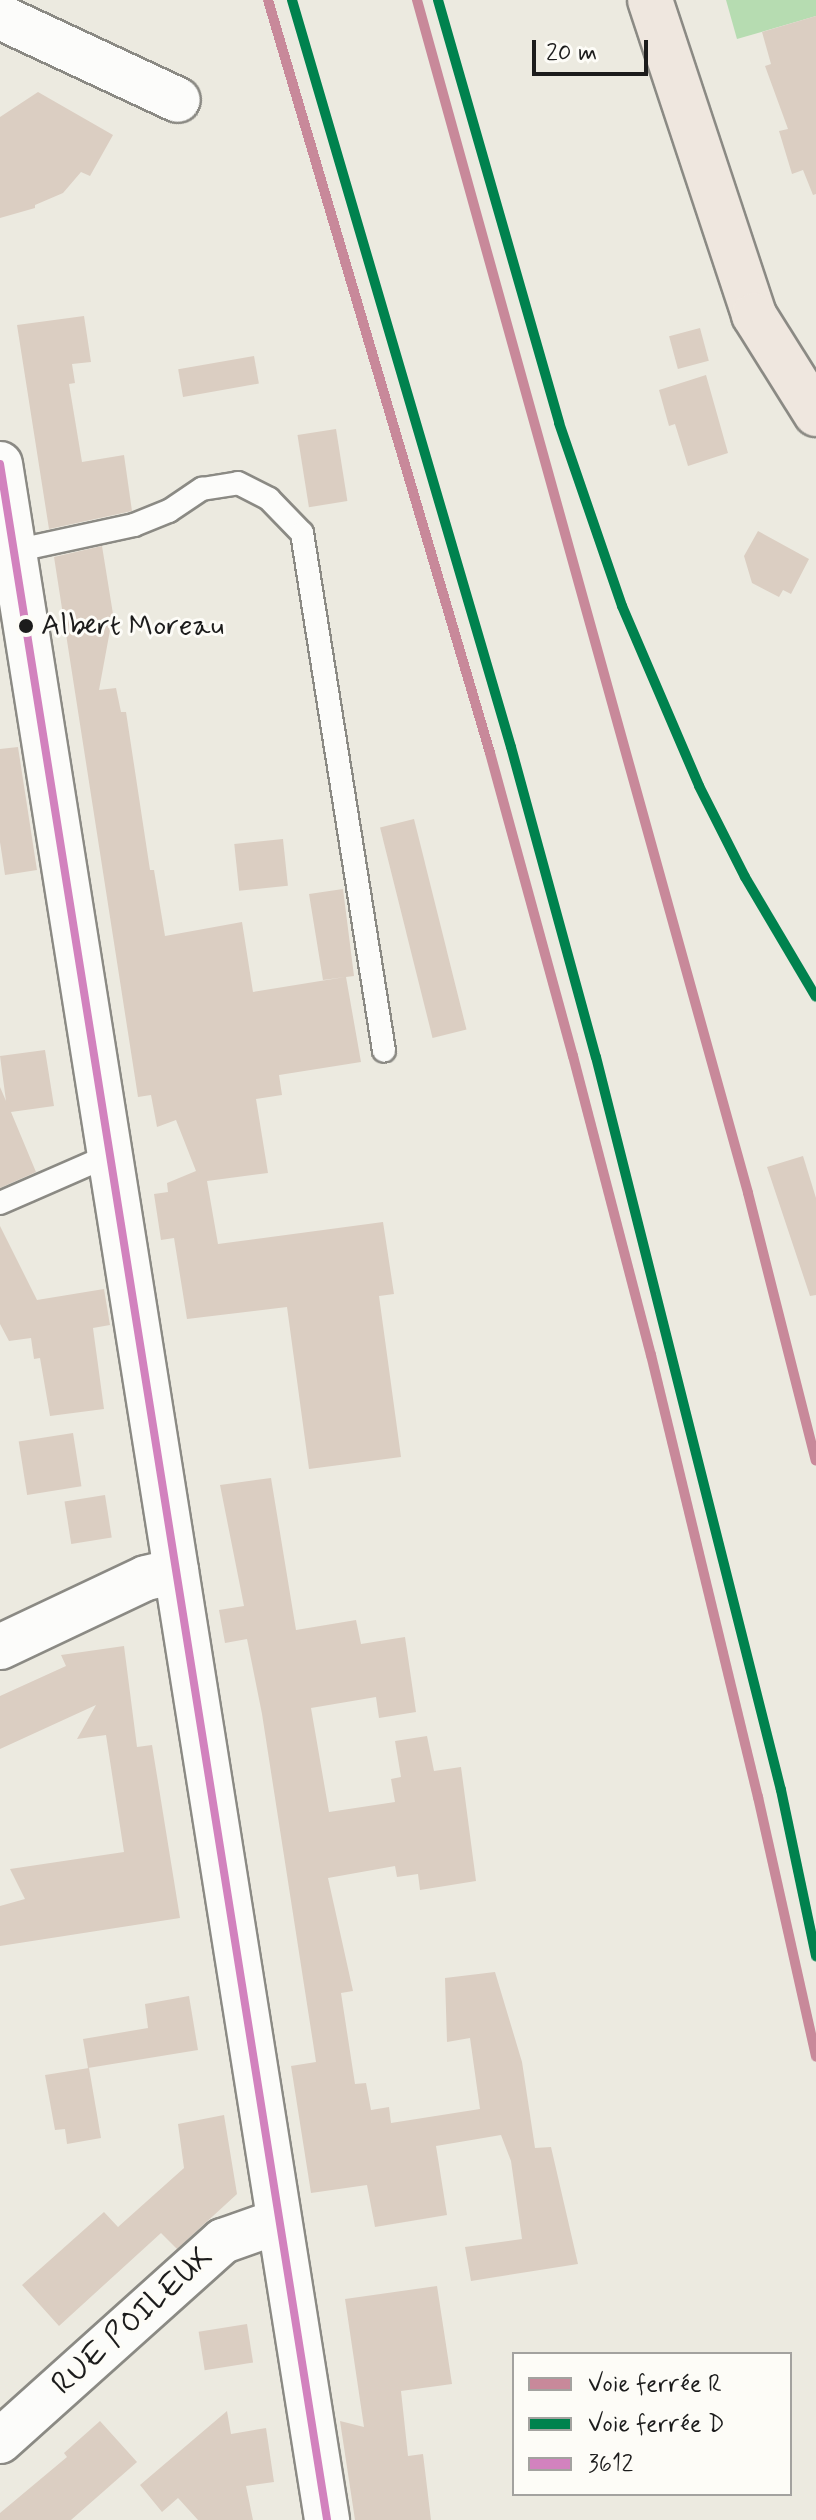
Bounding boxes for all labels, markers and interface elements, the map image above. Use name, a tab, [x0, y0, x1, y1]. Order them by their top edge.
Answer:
scale bar	[536, 24, 652, 74]
text: 20 m	[546, 38, 597, 69]
place label: Albert Moreau	[41, 608, 226, 644]
marker: Albert Moreau	[18, 618, 34, 634]
street label: RUE POILEUX	[44, 2238, 222, 2404]
legend	[512, 2352, 792, 2496]
text: Voie ferrée R	[588, 2369, 722, 2400]
text: Voie ferrée D	[588, 2409, 725, 2440]
text: 3612	[588, 2449, 633, 2480]

